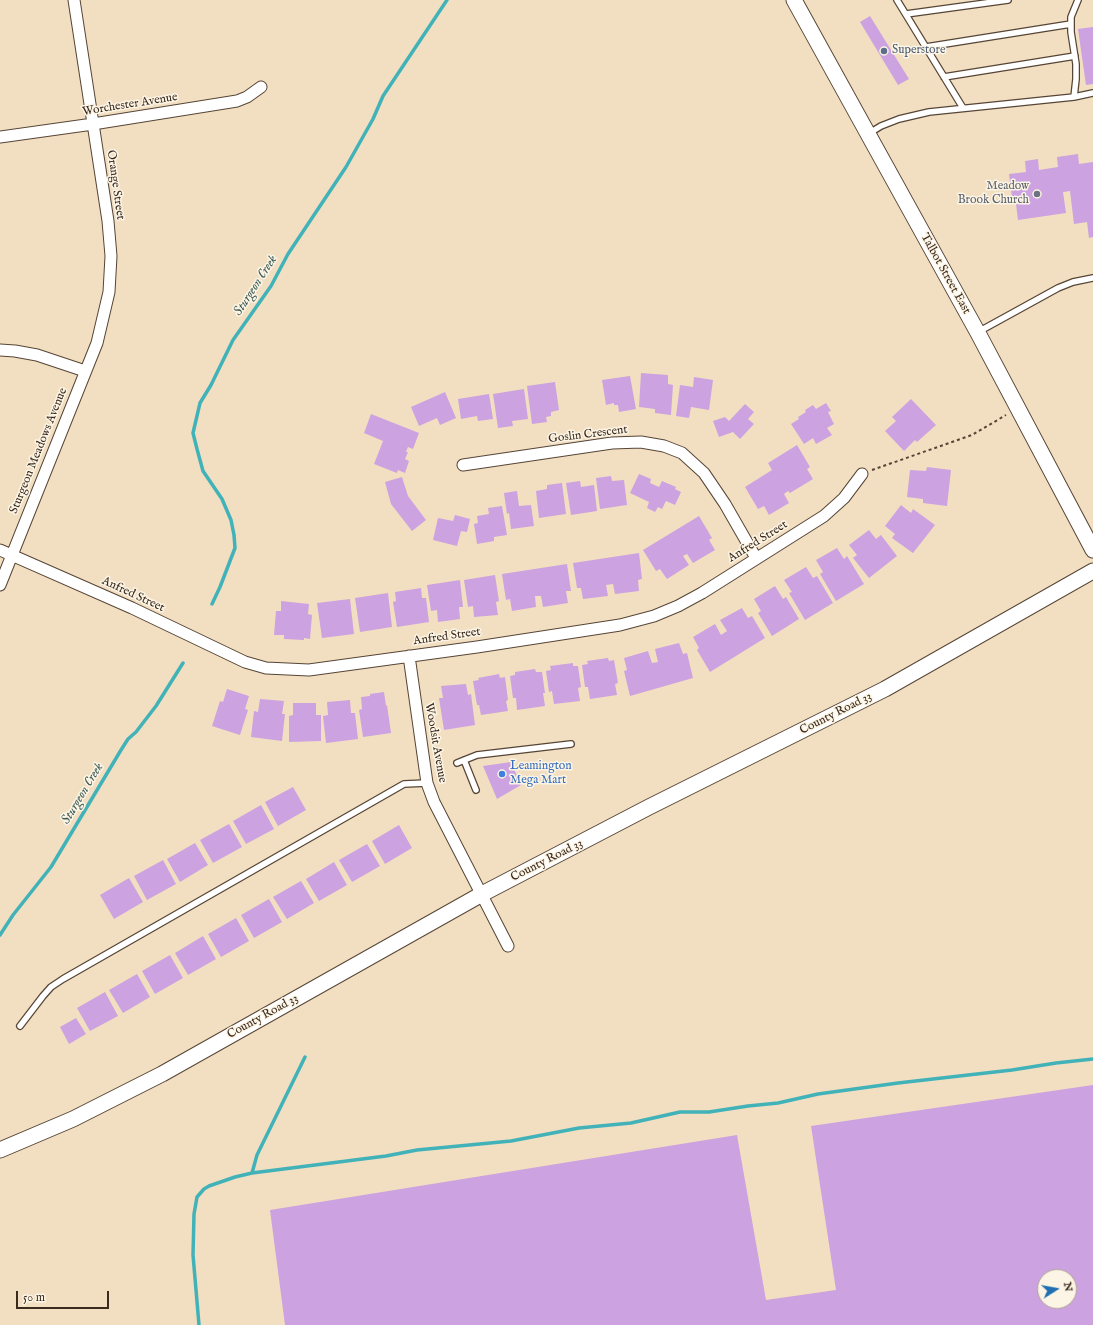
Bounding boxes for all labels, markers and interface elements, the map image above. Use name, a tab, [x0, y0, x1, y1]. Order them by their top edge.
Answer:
place label: Superstore	[892, 44, 945, 58]
marker: Superstore	[879, 46, 889, 56]
street label: Worchester Avenue	[81, 90, 179, 120]
street label: Orange Street	[103, 149, 127, 221]
place label: Meadow Brook Church	[958, 180, 1029, 208]
marker: Meadow Brook Church	[1032, 189, 1042, 199]
street label: Talbot Street East	[917, 231, 973, 317]
water label: Sturgeon Creek	[231, 253, 281, 319]
street label: Sturgeon Meadows Avenue	[7, 386, 71, 516]
street label: Goslin Crescent	[548, 423, 628, 447]
street label: Anfred Street	[726, 518, 790, 566]
street label: Anfred Street	[99, 574, 167, 616]
street label: Anfred Street	[413, 625, 481, 649]
street label: County Road 33	[798, 690, 874, 738]
street label: Woodsit Avenue	[421, 702, 449, 784]
place label: Leamington Mega Mart	[510, 760, 572, 788]
water label: Sturgeon Creek	[59, 761, 107, 827]
marker: Leamington Mega Mart	[497, 769, 507, 779]
street label: County Road 33	[509, 837, 585, 885]
street label: County Road 33	[225, 992, 301, 1042]
north arrow	[1037, 1269, 1077, 1309]
text: N	[1060, 1281, 1076, 1293]
scale bar	[18, 1283, 111, 1309]
text: 50 m	[23, 1290, 45, 1305]

